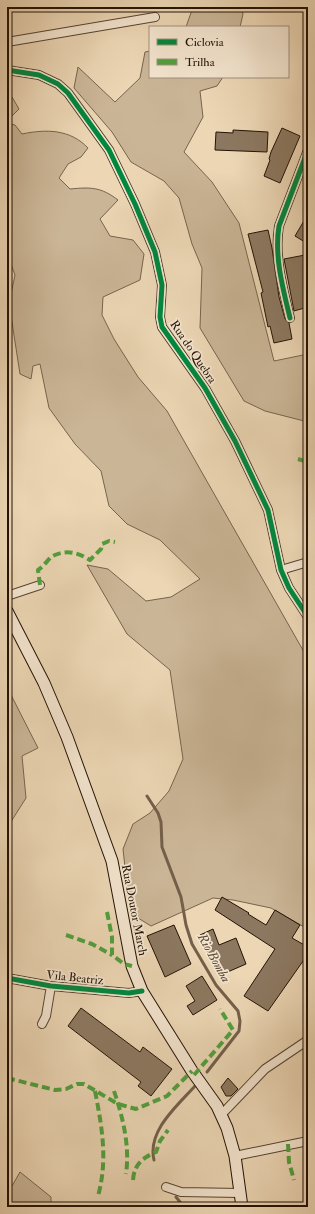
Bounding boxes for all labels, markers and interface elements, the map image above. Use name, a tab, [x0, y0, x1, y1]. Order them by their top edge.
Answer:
legend	[149, 26, 289, 78]
text: Ciclovia	[185, 35, 225, 50]
text: Trilha	[185, 55, 216, 70]
street label: Rua do Quebra	[166, 318, 220, 387]
street label: Rua Doutor March	[118, 863, 150, 958]
water label: Rio Bomba	[194, 930, 234, 985]
street label: Vila Beatriz	[46, 968, 104, 988]

